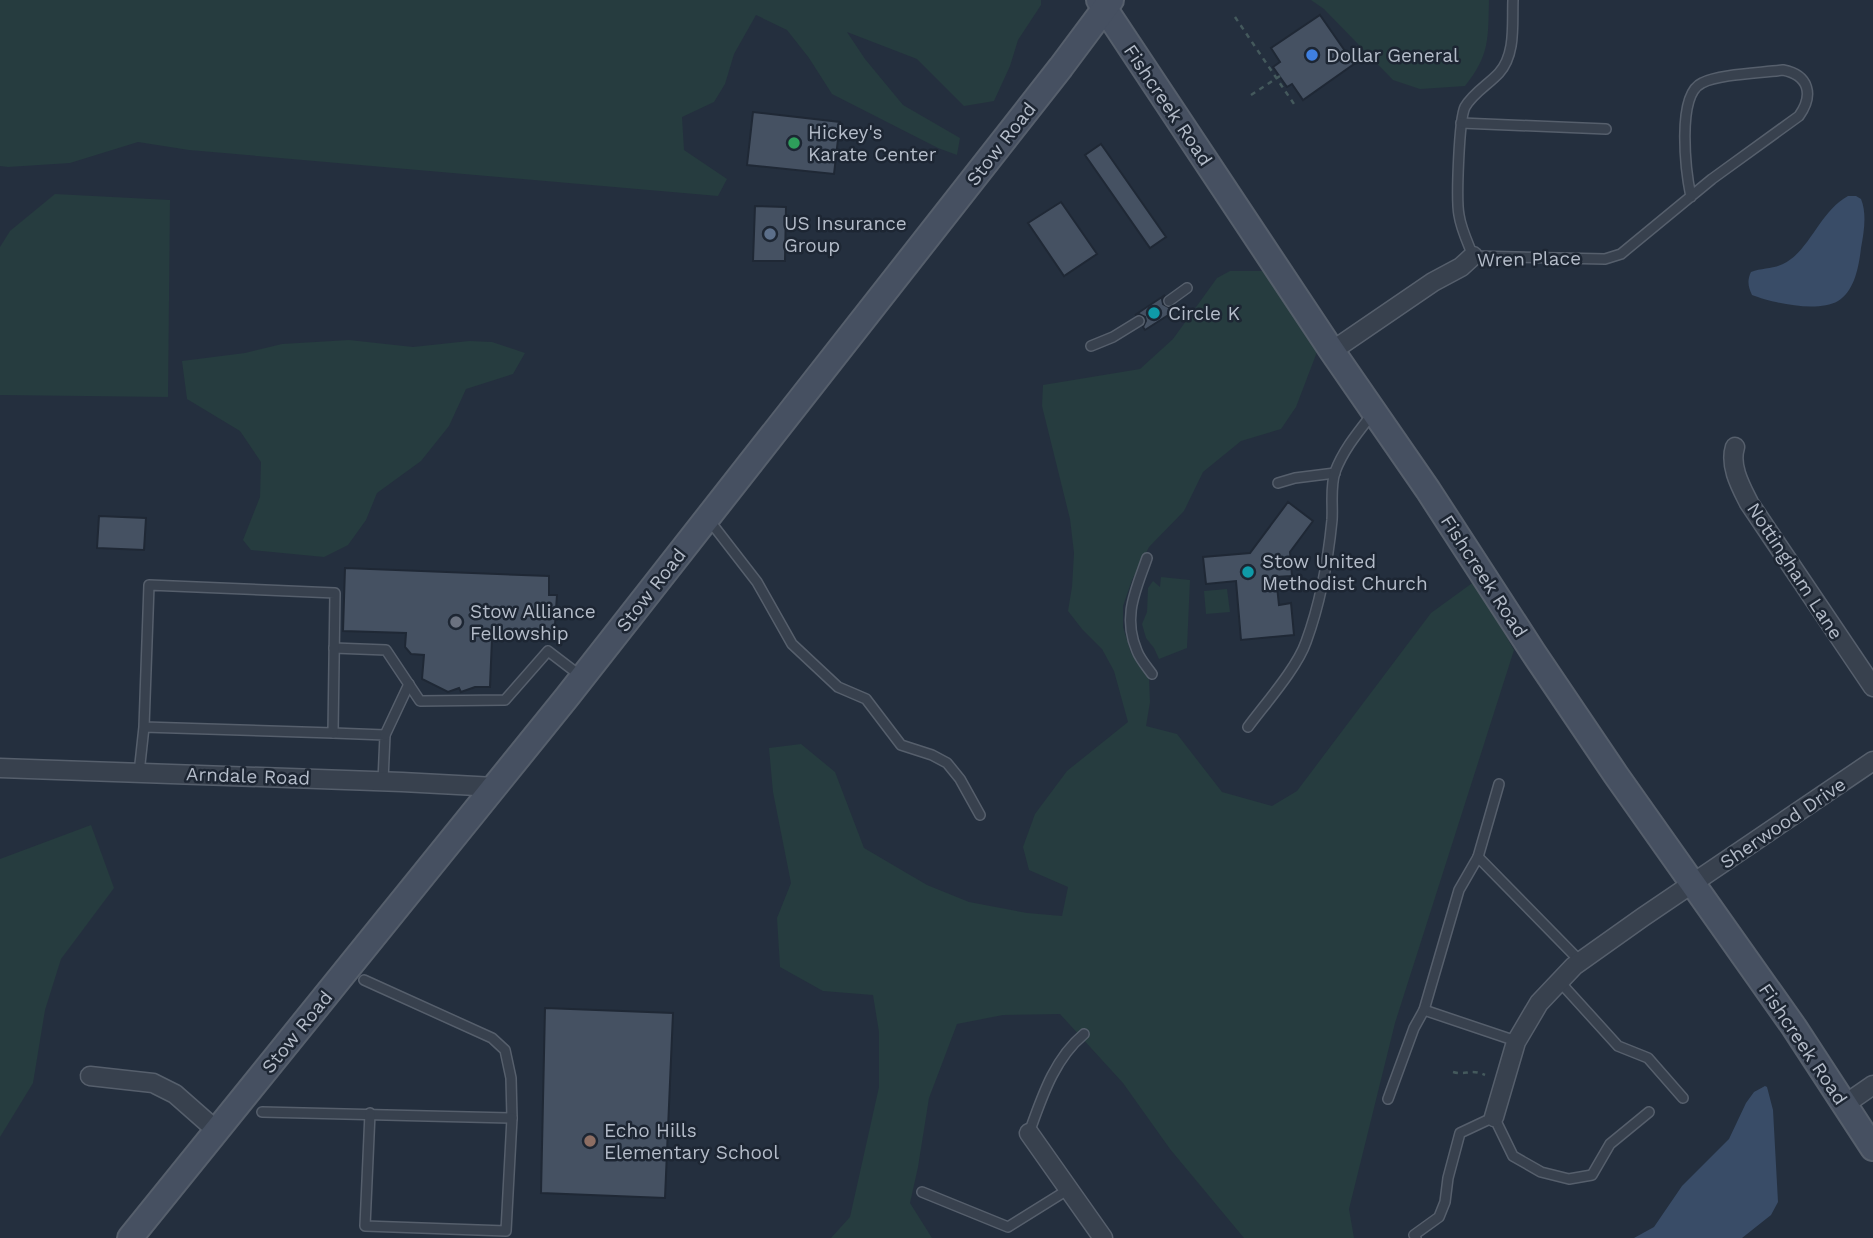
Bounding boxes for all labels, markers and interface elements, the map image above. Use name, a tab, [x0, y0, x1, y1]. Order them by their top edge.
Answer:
street label: Fishcreek Road	[1119, 40, 1217, 170]
place label: Dollar General	[1326, 44, 1459, 67]
marker: Dollar General	[1304, 47, 1320, 63]
street label: Stow Road	[961, 98, 1041, 190]
place label: Hickey's Karate Center	[808, 121, 937, 166]
marker: Hickey's Karate Center	[786, 135, 802, 151]
place label: US Insurance Group	[784, 212, 907, 257]
marker: US Insurance Group	[762, 226, 778, 242]
street label: Wren Place	[1477, 247, 1581, 271]
place label: Circle K	[1168, 302, 1240, 325]
marker: Circle K	[1146, 305, 1162, 321]
street label: Nottingham Lane	[1742, 498, 1848, 644]
street label: Fishcreek Road	[1436, 510, 1532, 642]
street label: Stow Road	[611, 544, 691, 636]
place label: Stow United Methodist Church	[1262, 550, 1428, 595]
marker: Stow United Methodist Church	[1240, 564, 1256, 580]
place label: Stow Alliance Fellowship	[470, 600, 596, 645]
marker: Stow Alliance Fellowship	[448, 614, 464, 630]
street label: Arndale Road	[185, 762, 311, 790]
street label: Sherwood Drive	[1716, 772, 1850, 874]
street label: Fishcreek Road	[1754, 979, 1852, 1109]
street label: Stow Road	[257, 986, 337, 1078]
place label: Echo Hills Elementary School	[604, 1119, 779, 1164]
marker: Echo Hills Elementary School	[582, 1133, 598, 1149]

